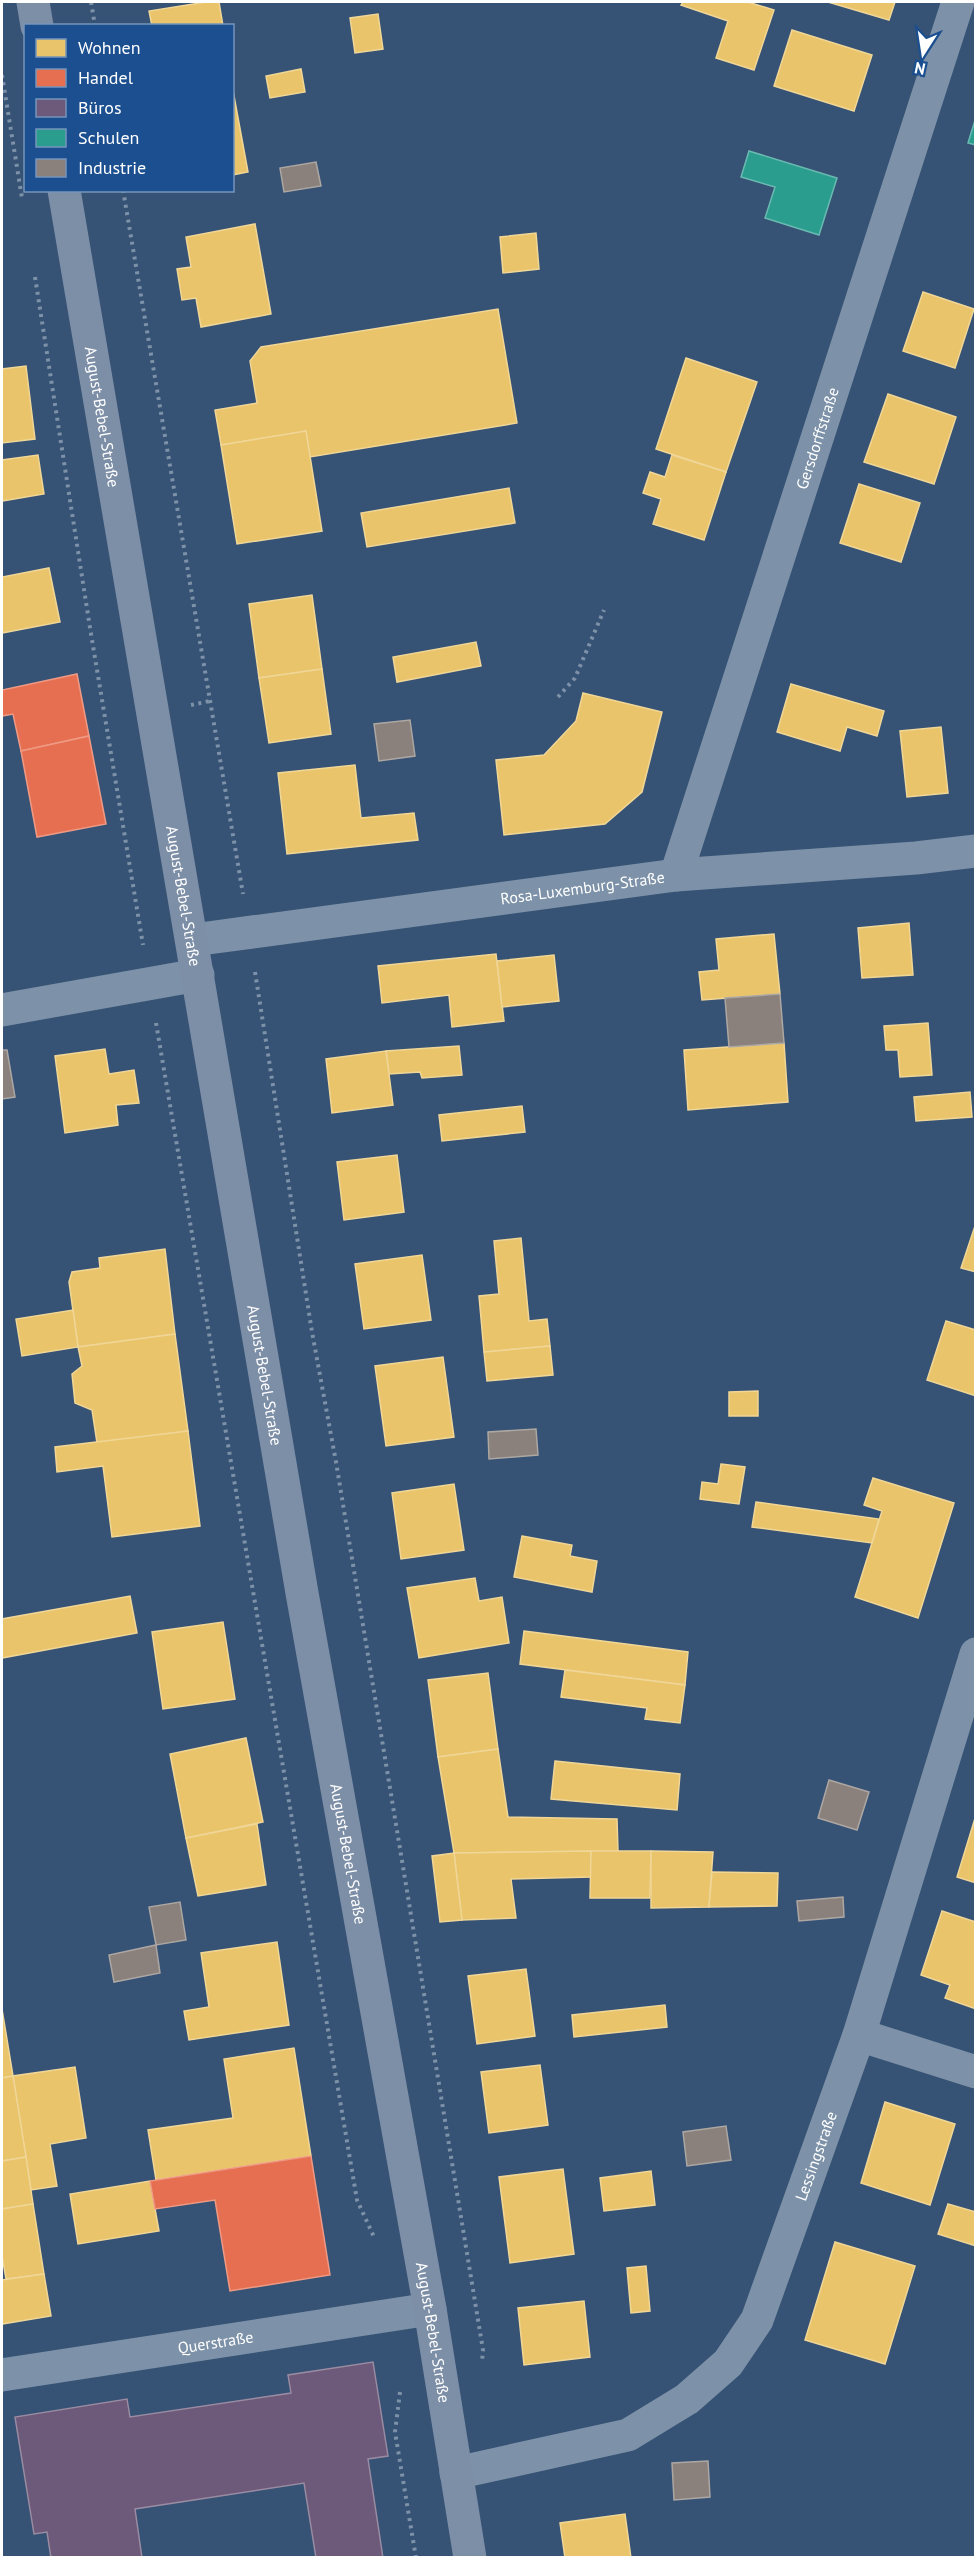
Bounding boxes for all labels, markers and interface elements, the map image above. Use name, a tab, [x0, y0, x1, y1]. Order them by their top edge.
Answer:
legend	[24, 24, 234, 192]
north arrow	[893, 24, 953, 84]
text: Wohnen	[78, 36, 140, 59]
text: N	[913, 58, 927, 80]
text: Handel	[78, 66, 134, 89]
text: Büros	[78, 96, 122, 119]
text: Schulen	[78, 126, 139, 149]
text: Industrie	[78, 156, 146, 179]
street label: August-Bebel-Straße	[81, 345, 124, 489]
street label: Gersdorffstraße	[791, 385, 843, 492]
street label: August-Bebel-Straße	[162, 824, 206, 968]
street label: Rosa-Luxemburg-Straße	[499, 867, 666, 909]
street label: August-Bebel-Straße	[243, 1303, 287, 1447]
street label: August-Bebel-Straße	[326, 1782, 371, 1926]
street label: Lessingstraße	[791, 2108, 841, 2203]
street label: August-Bebel-Straße	[412, 2260, 455, 2404]
street label: Querstraße	[176, 2326, 255, 2358]

